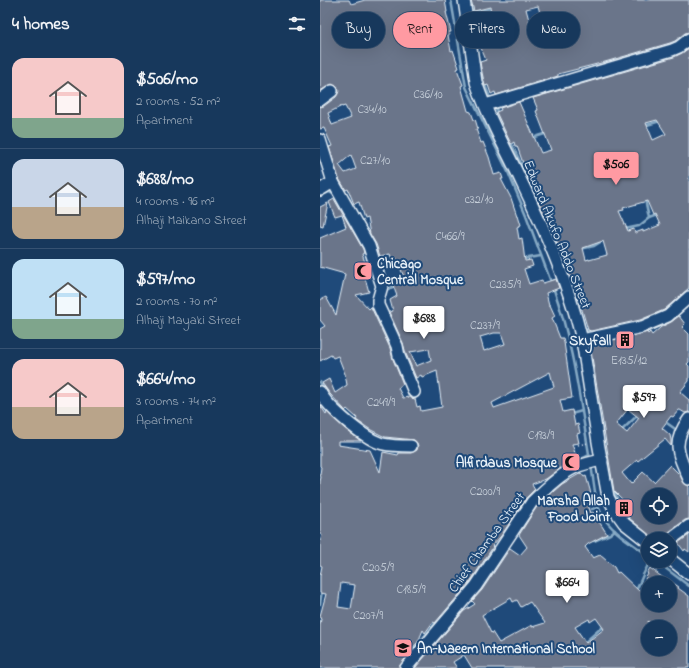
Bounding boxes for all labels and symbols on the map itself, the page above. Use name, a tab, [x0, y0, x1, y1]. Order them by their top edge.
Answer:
house number: C36/10	[413, 86, 443, 104]
house number: C34/10	[357, 101, 387, 119]
house number: C27/10	[360, 152, 390, 170]
pin: $506	[592, 152, 640, 186]
street label: Edward Akufo Addo Street	[517, 157, 596, 312]
house number: c32/10	[465, 191, 493, 209]
house number: C466/9	[435, 228, 465, 246]
place label: Chicago Central Mosque	[377, 254, 464, 291]
mosque icon: Chicago Central Mosque	[352, 260, 374, 282]
house number: C235/9	[489, 276, 521, 294]
pin: $688	[400, 306, 448, 340]
house number: C237/9	[470, 317, 500, 335]
building icon: Skyfall	[614, 329, 636, 351]
place label: Skyfall	[569, 331, 612, 354]
house number: E135/12	[611, 352, 647, 370]
pin: $597	[620, 385, 668, 419]
house number: C249/9	[367, 394, 396, 412]
house number: C193/9	[528, 427, 555, 445]
mosque icon: Alfirdaus Mosque	[560, 451, 582, 473]
place label: Alfirdaus Mosque	[456, 453, 558, 474]
house number: C200/9	[470, 483, 501, 501]
street label: Chief Chamba Street	[444, 488, 531, 597]
place label: Marsha Allah Food Joint	[537, 491, 610, 528]
building icon: Marsha Allah Food Joint	[613, 497, 635, 519]
house number: C205/9	[362, 559, 394, 577]
pin: $664	[543, 570, 591, 604]
house number: C185/9	[396, 581, 426, 599]
house number: C207/9	[353, 607, 383, 625]
school or university icon: An-Naeem International School	[392, 637, 414, 659]
place label: An-Naeem International School	[417, 639, 595, 660]

